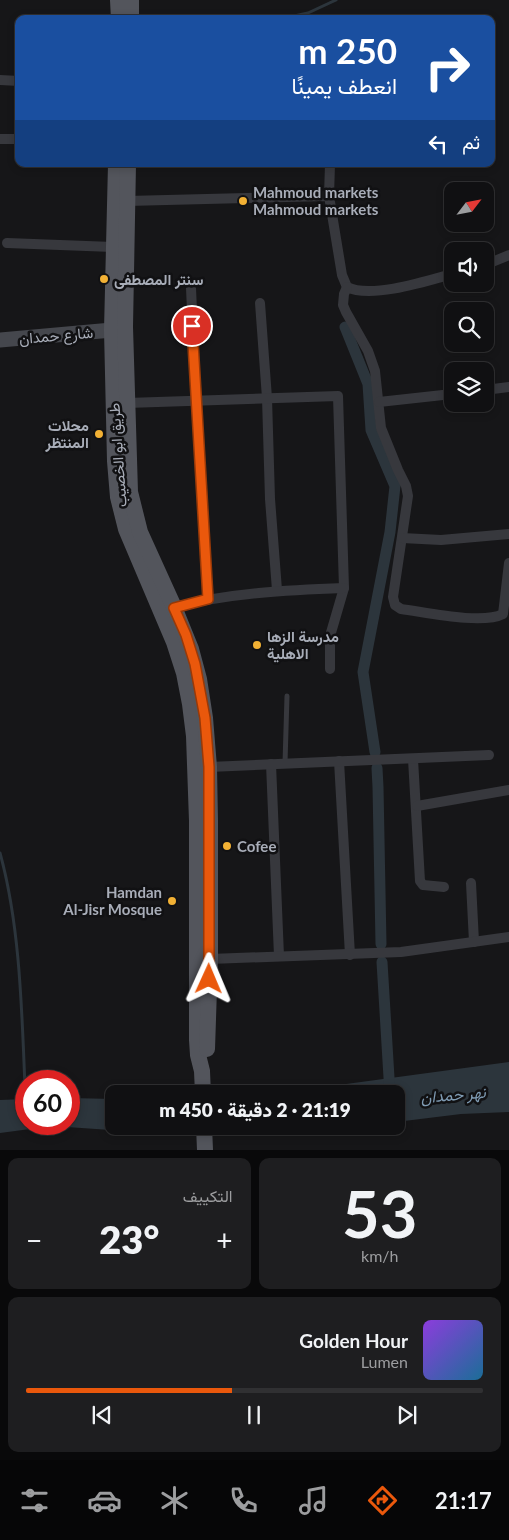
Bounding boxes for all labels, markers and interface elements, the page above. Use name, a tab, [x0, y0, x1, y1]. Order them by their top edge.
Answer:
text: 250 m	[298, 29, 397, 71]
icon: right	[415, 35, 480, 100]
text: انعطف يمينًا	[291, 72, 397, 99]
icon: left	[424, 130, 452, 158]
text: ثم	[462, 130, 480, 153]
north arrow	[444, 182, 494, 232]
map controls	[444, 182, 494, 412]
place label: Mahmoud markets Mahmoud markets	[253, 183, 379, 218]
marker: Mahmoud markets Mahmoud markets	[237, 195, 249, 207]
button: sound	[444, 242, 494, 292]
place label: سنتر المصطفى	[114, 270, 203, 289]
marker: سنتر المصطفى	[98, 273, 110, 285]
button: search	[444, 302, 494, 352]
pin	[171, 305, 213, 347]
icon: arrive	[178, 312, 206, 340]
street label: شارع حمدان	[18, 323, 94, 350]
button: layers	[444, 362, 494, 412]
street label: طريق ابو الخصيب	[104, 402, 132, 508]
place label: محلات المنتظر	[45, 416, 89, 452]
marker: محلات المنتظر	[93, 428, 105, 440]
place label: مدرسة الزها الاهلية	[267, 627, 339, 663]
marker: مدرسة الزها الاهلية	[251, 639, 263, 651]
place label: Cofee	[237, 837, 276, 855]
marker: Cofee	[221, 840, 233, 852]
place label: Hamdan Al-Jisr Mosque	[62, 883, 162, 918]
marker: Hamdan Al-Jisr Mosque	[166, 895, 178, 907]
position arrow	[182, 952, 234, 1004]
speed limit sign: 60	[15, 1070, 80, 1135]
water label: نهر حمدان	[420, 1082, 488, 1108]
text: 21:19 · 2 دقيقة · 450 m	[159, 1098, 351, 1121]
text: 53	[342, 1174, 417, 1252]
text: التكييف	[183, 1186, 233, 1205]
text: 23°	[99, 1216, 159, 1262]
text: −	[26, 1223, 42, 1257]
text: +	[216, 1223, 232, 1257]
text: km/h	[361, 1246, 398, 1265]
text: Golden Hour	[299, 1329, 408, 1352]
text: Lumen	[361, 1352, 408, 1371]
icon: previous	[88, 1401, 116, 1429]
icon: pause	[240, 1401, 268, 1429]
icon: next	[393, 1401, 421, 1429]
icon: filters	[17, 1483, 52, 1518]
icon: car	[87, 1483, 122, 1518]
icon: climate	[157, 1483, 192, 1518]
icon: phone	[226, 1483, 261, 1518]
icon: music	[296, 1483, 331, 1518]
icon: directions	[365, 1483, 400, 1518]
text: 21:17	[435, 1487, 492, 1514]

